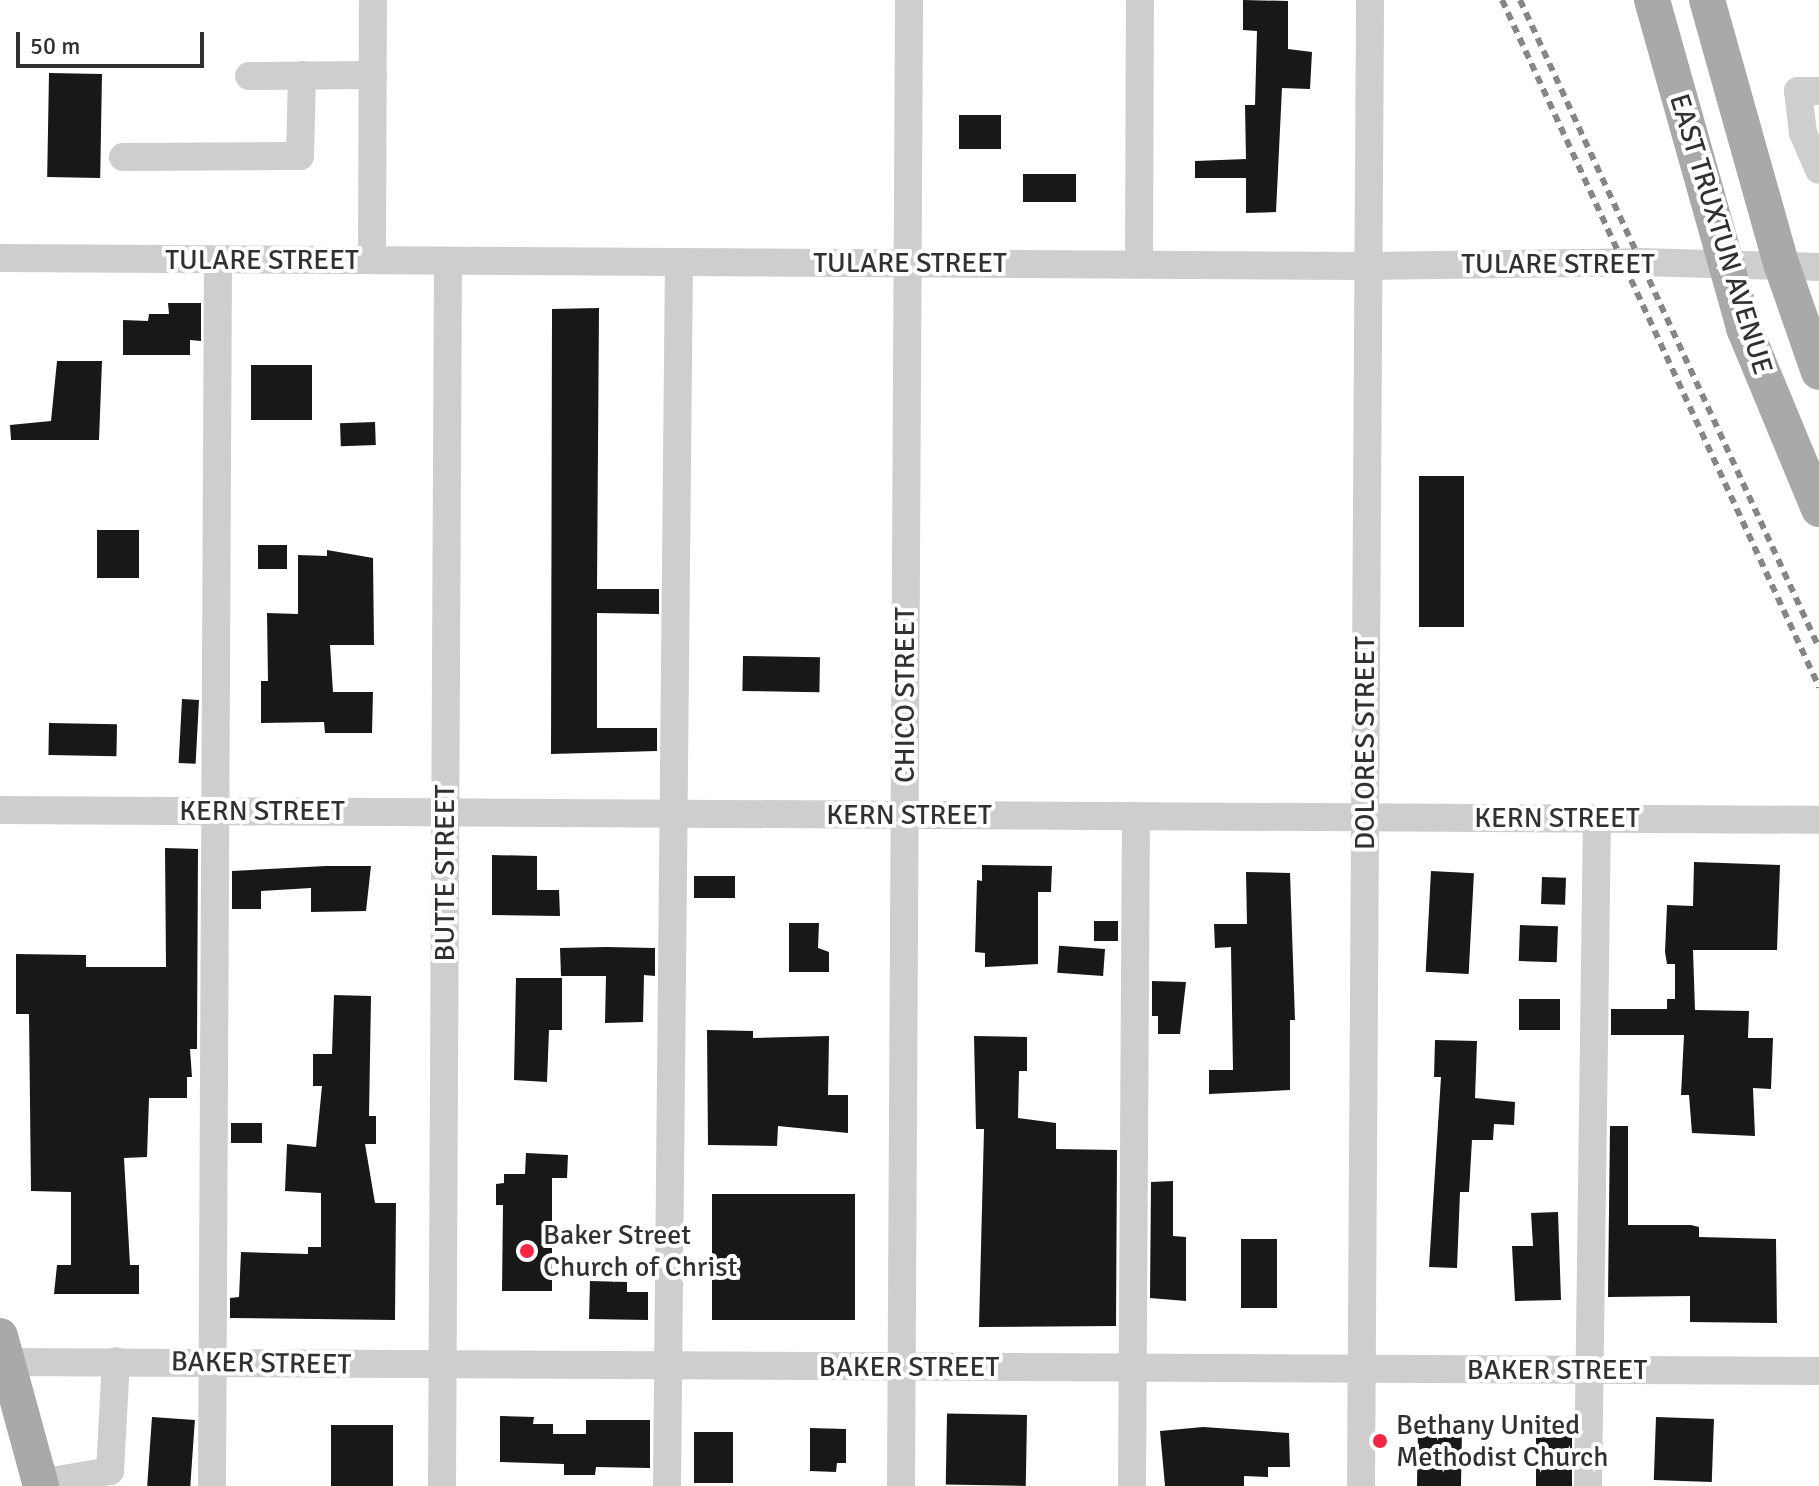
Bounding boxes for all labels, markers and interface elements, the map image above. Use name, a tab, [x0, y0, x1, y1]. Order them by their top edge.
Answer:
scale bar	[20, 16, 208, 66]
text: 50 m	[30, 31, 80, 61]
street label: EAST TRUXTUN AVENUE	[1662, 90, 1780, 378]
street label: TULARE STREET	[165, 243, 359, 277]
street label: TULARE STREET	[813, 246, 1007, 280]
street label: TULARE STREET	[1461, 247, 1655, 281]
street label: CHICO STREET	[888, 607, 922, 783]
street label: DOLORES STREET	[1348, 636, 1382, 850]
street label: BUTTE STREET	[428, 785, 462, 961]
street label: KERN STREET	[179, 794, 345, 828]
street label: KERN STREET	[826, 798, 992, 832]
street label: KERN STREET	[1474, 801, 1640, 835]
place label: Baker Street Church of Christ	[543, 1218, 737, 1284]
marker: Baker Street Church of Christ	[518, 1242, 536, 1260]
street label: BAKER STREET	[170, 1345, 352, 1381]
street label: BAKER STREET	[819, 1350, 999, 1384]
street label: BAKER STREET	[1467, 1353, 1647, 1387]
place label: Bethany United Methodist Church	[1396, 1408, 1608, 1474]
marker: Bethany United Methodist Church	[1371, 1432, 1389, 1450]

